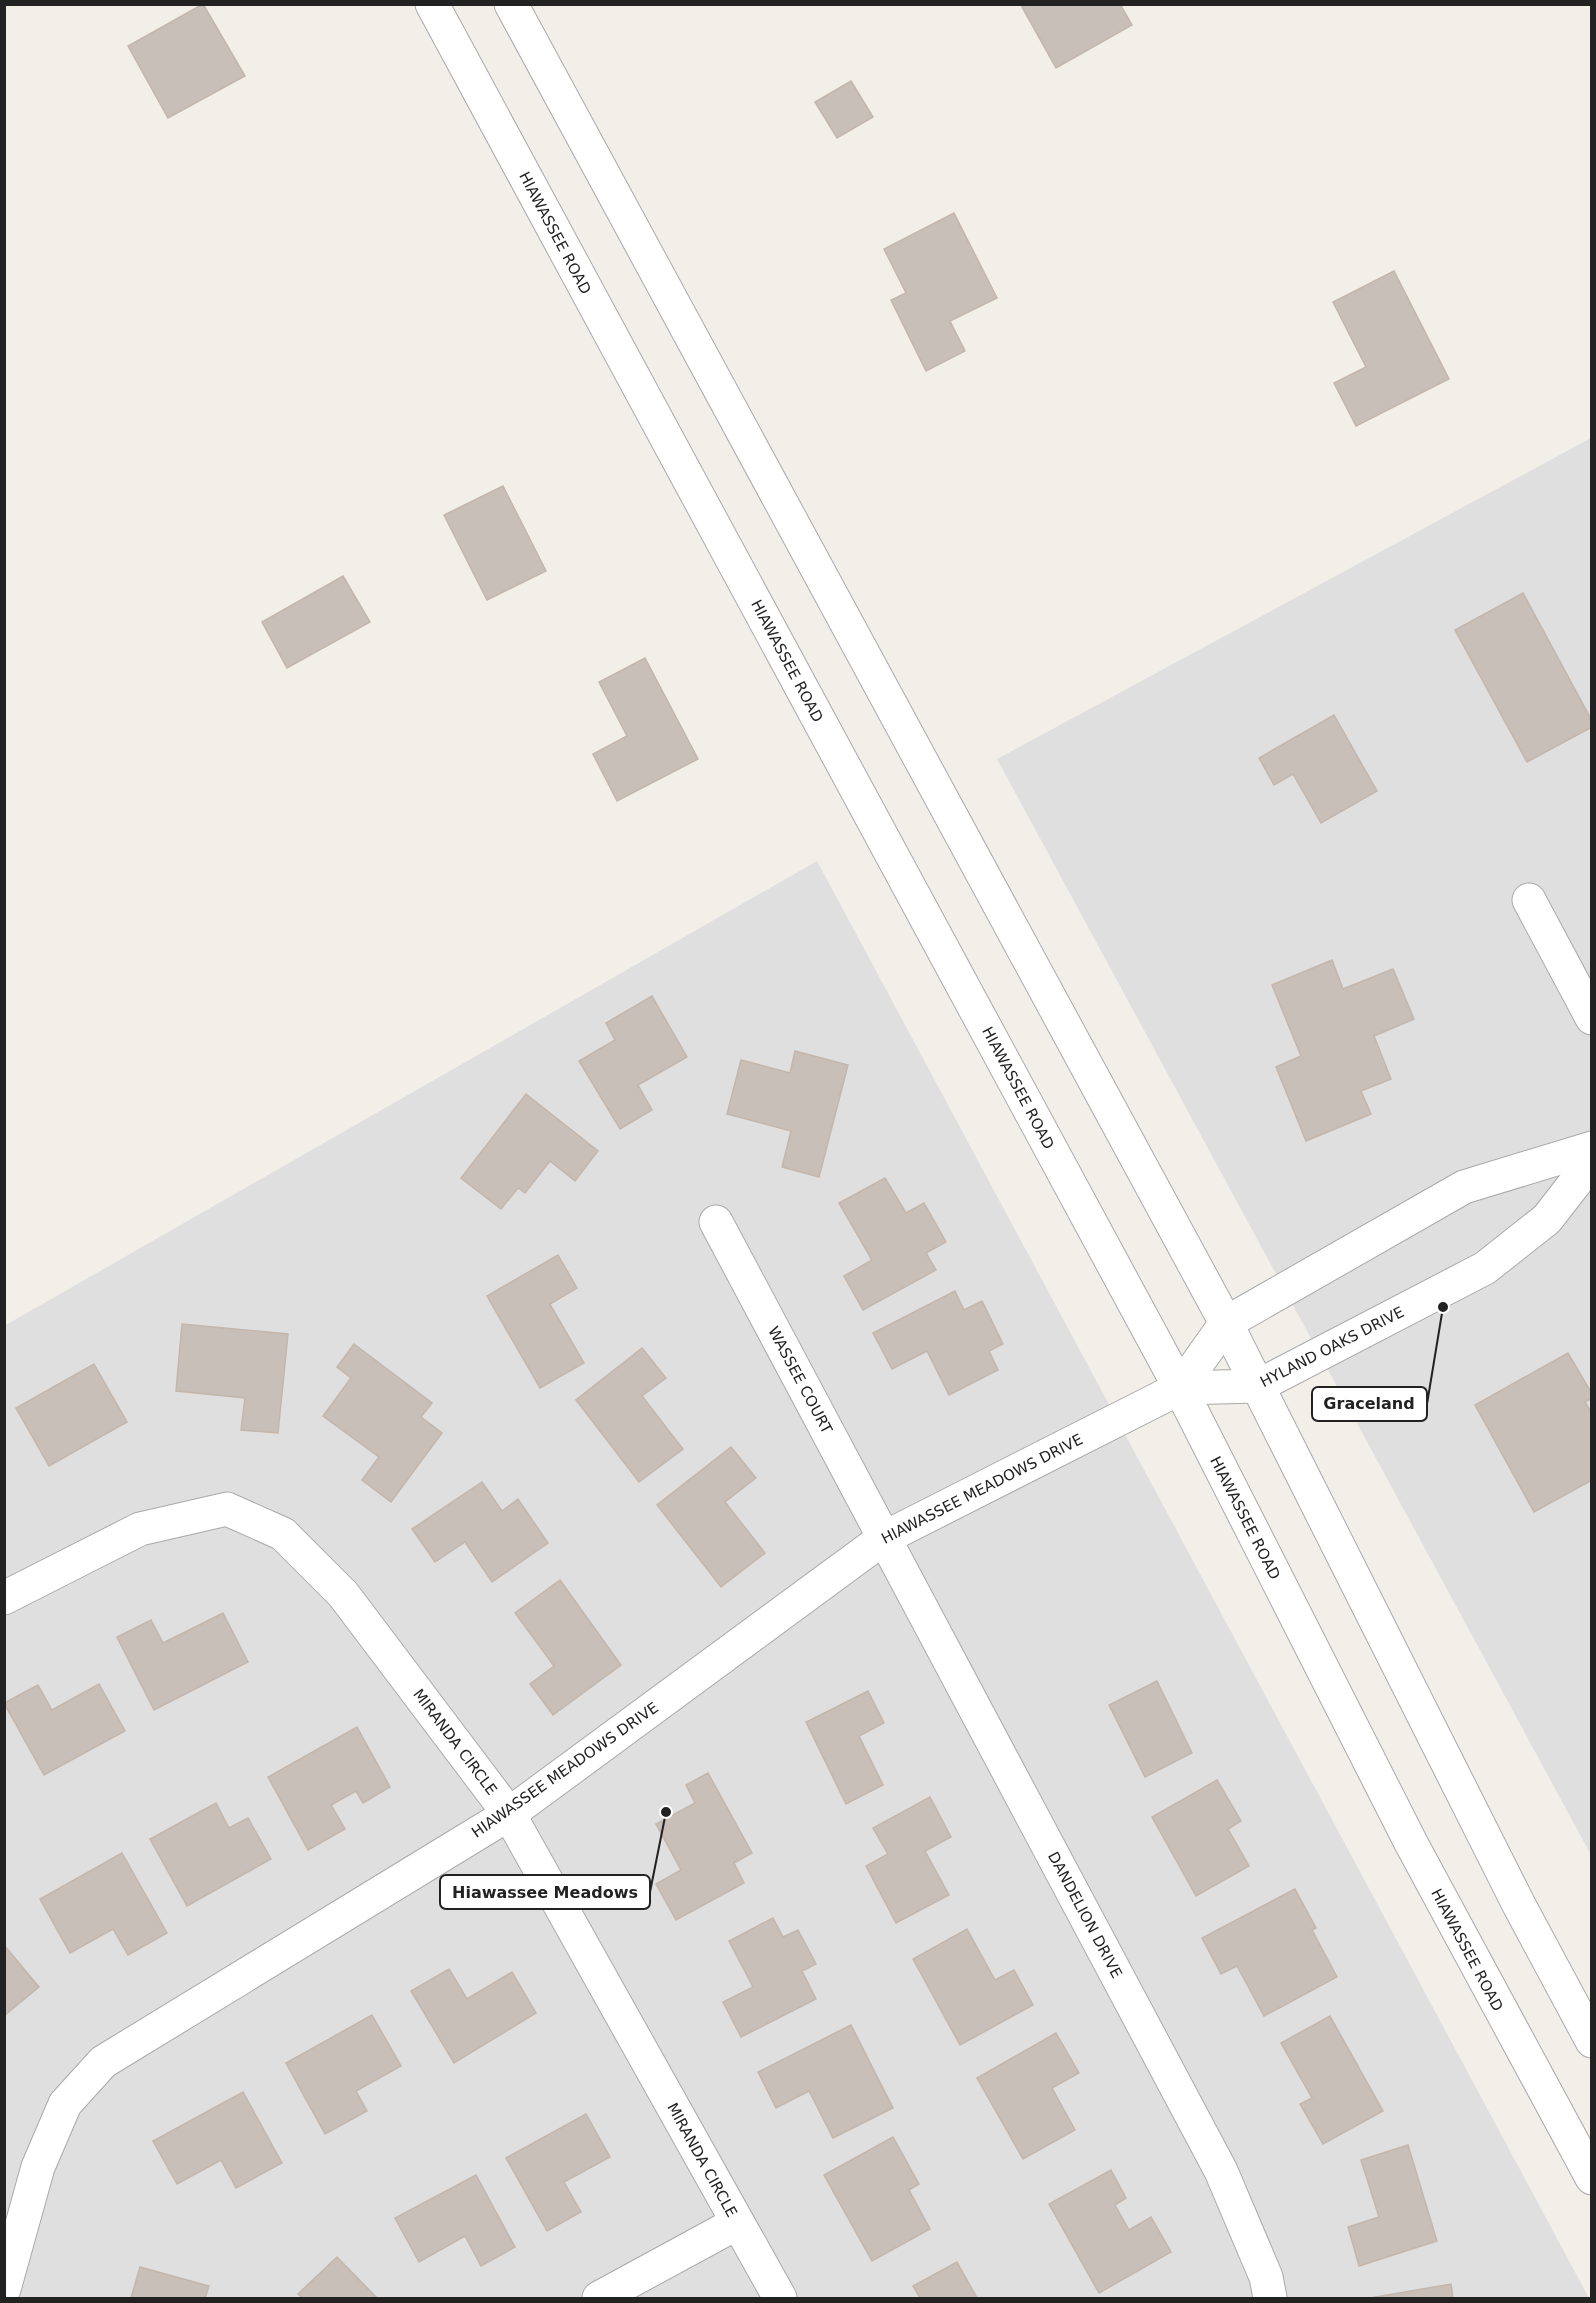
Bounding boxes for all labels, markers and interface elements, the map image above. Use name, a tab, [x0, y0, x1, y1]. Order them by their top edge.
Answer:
street label: HIAWASSEE ROAD	[515, 169, 595, 297]
street label: HIAWASSEE ROAD	[747, 597, 827, 725]
street label: HIAWASSEE ROAD	[978, 1024, 1058, 1152]
street label: HYLAND OAKS DRIVE	[1257, 1303, 1407, 1391]
street label: WASSEE COURT	[764, 1323, 836, 1437]
callout: Graceland	[1312, 1387, 1427, 1421]
text: Graceland	[1323, 1394, 1415, 1413]
street label: HIAWASSEE MEADOWS DRIVE	[878, 1430, 1086, 1548]
street label: HIAWASSEE ROAD	[1206, 1453, 1284, 1583]
street label: MIRANDA CIRCLE	[409, 1686, 501, 1798]
street label: HIAWASSEE MEADOWS DRIVE	[468, 1699, 662, 1841]
street label: DANDELION DRIVE	[1044, 1849, 1126, 1981]
callout: Hiawassee Meadows	[440, 1875, 650, 1909]
text: Hiawassee Meadows	[452, 1883, 638, 1902]
street label: HIAWASSEE ROAD	[1427, 1886, 1507, 2014]
street label: MIRANDA CIRCLE	[663, 2100, 741, 2220]

